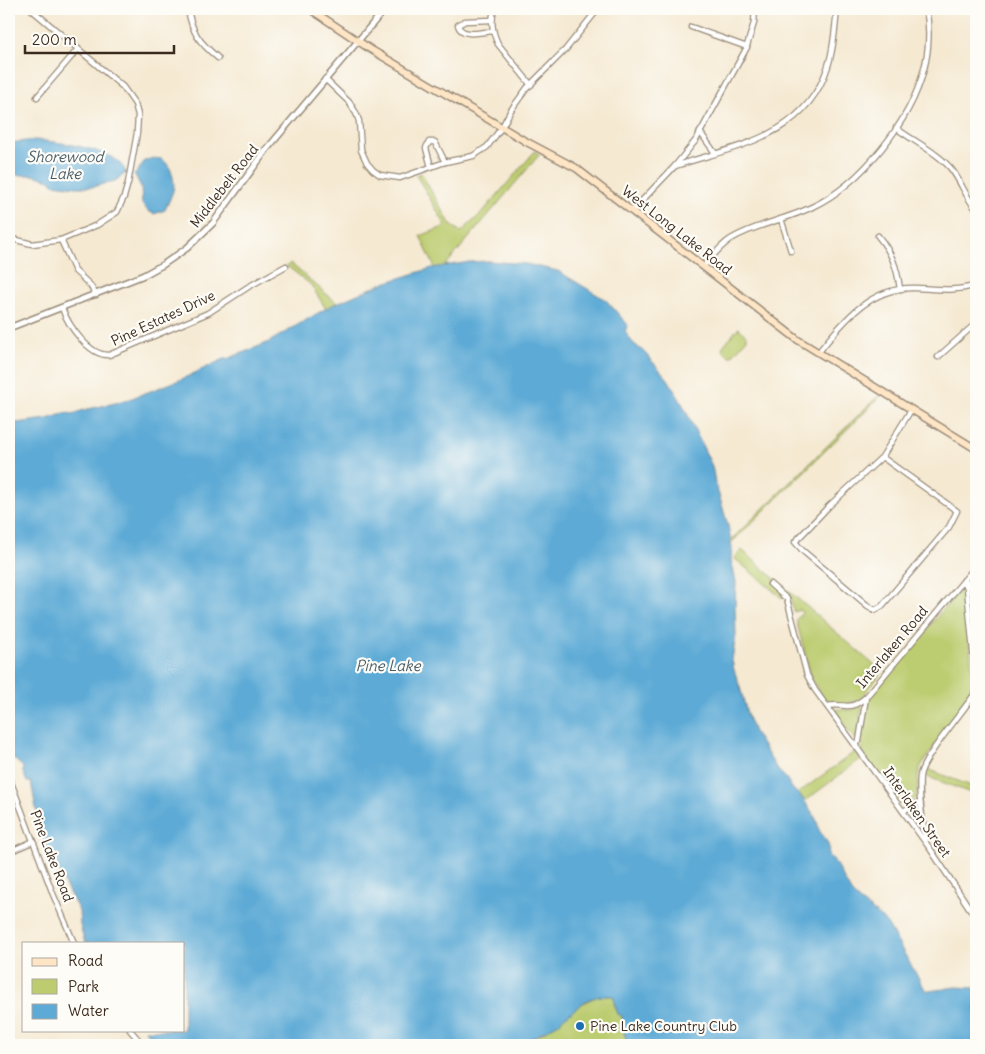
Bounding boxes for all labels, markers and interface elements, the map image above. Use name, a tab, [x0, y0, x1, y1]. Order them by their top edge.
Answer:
scale bar	[25, 22, 174, 54]
text: 200 m	[32, 30, 77, 49]
street label: Middlebelt Road	[186, 141, 262, 231]
water label: Shorewood Lake	[27, 147, 106, 183]
street label: West Long Lake Road	[618, 181, 736, 279]
street label: Pine Estates Drive	[108, 286, 218, 350]
street label: Interlaken Road	[852, 602, 932, 692]
water label: Pine Lake	[356, 656, 421, 675]
street label: Interlaken Street	[879, 763, 955, 861]
street label: Pine Lake Road	[26, 808, 78, 904]
legend	[22, 942, 185, 1032]
text: Road	[68, 951, 103, 970]
text: Park	[68, 977, 99, 996]
text: Water	[68, 1001, 109, 1020]
place label: Pine Lake Country Club	[590, 1017, 737, 1035]
marker: Pine Lake Country Club	[574, 1020, 586, 1032]

